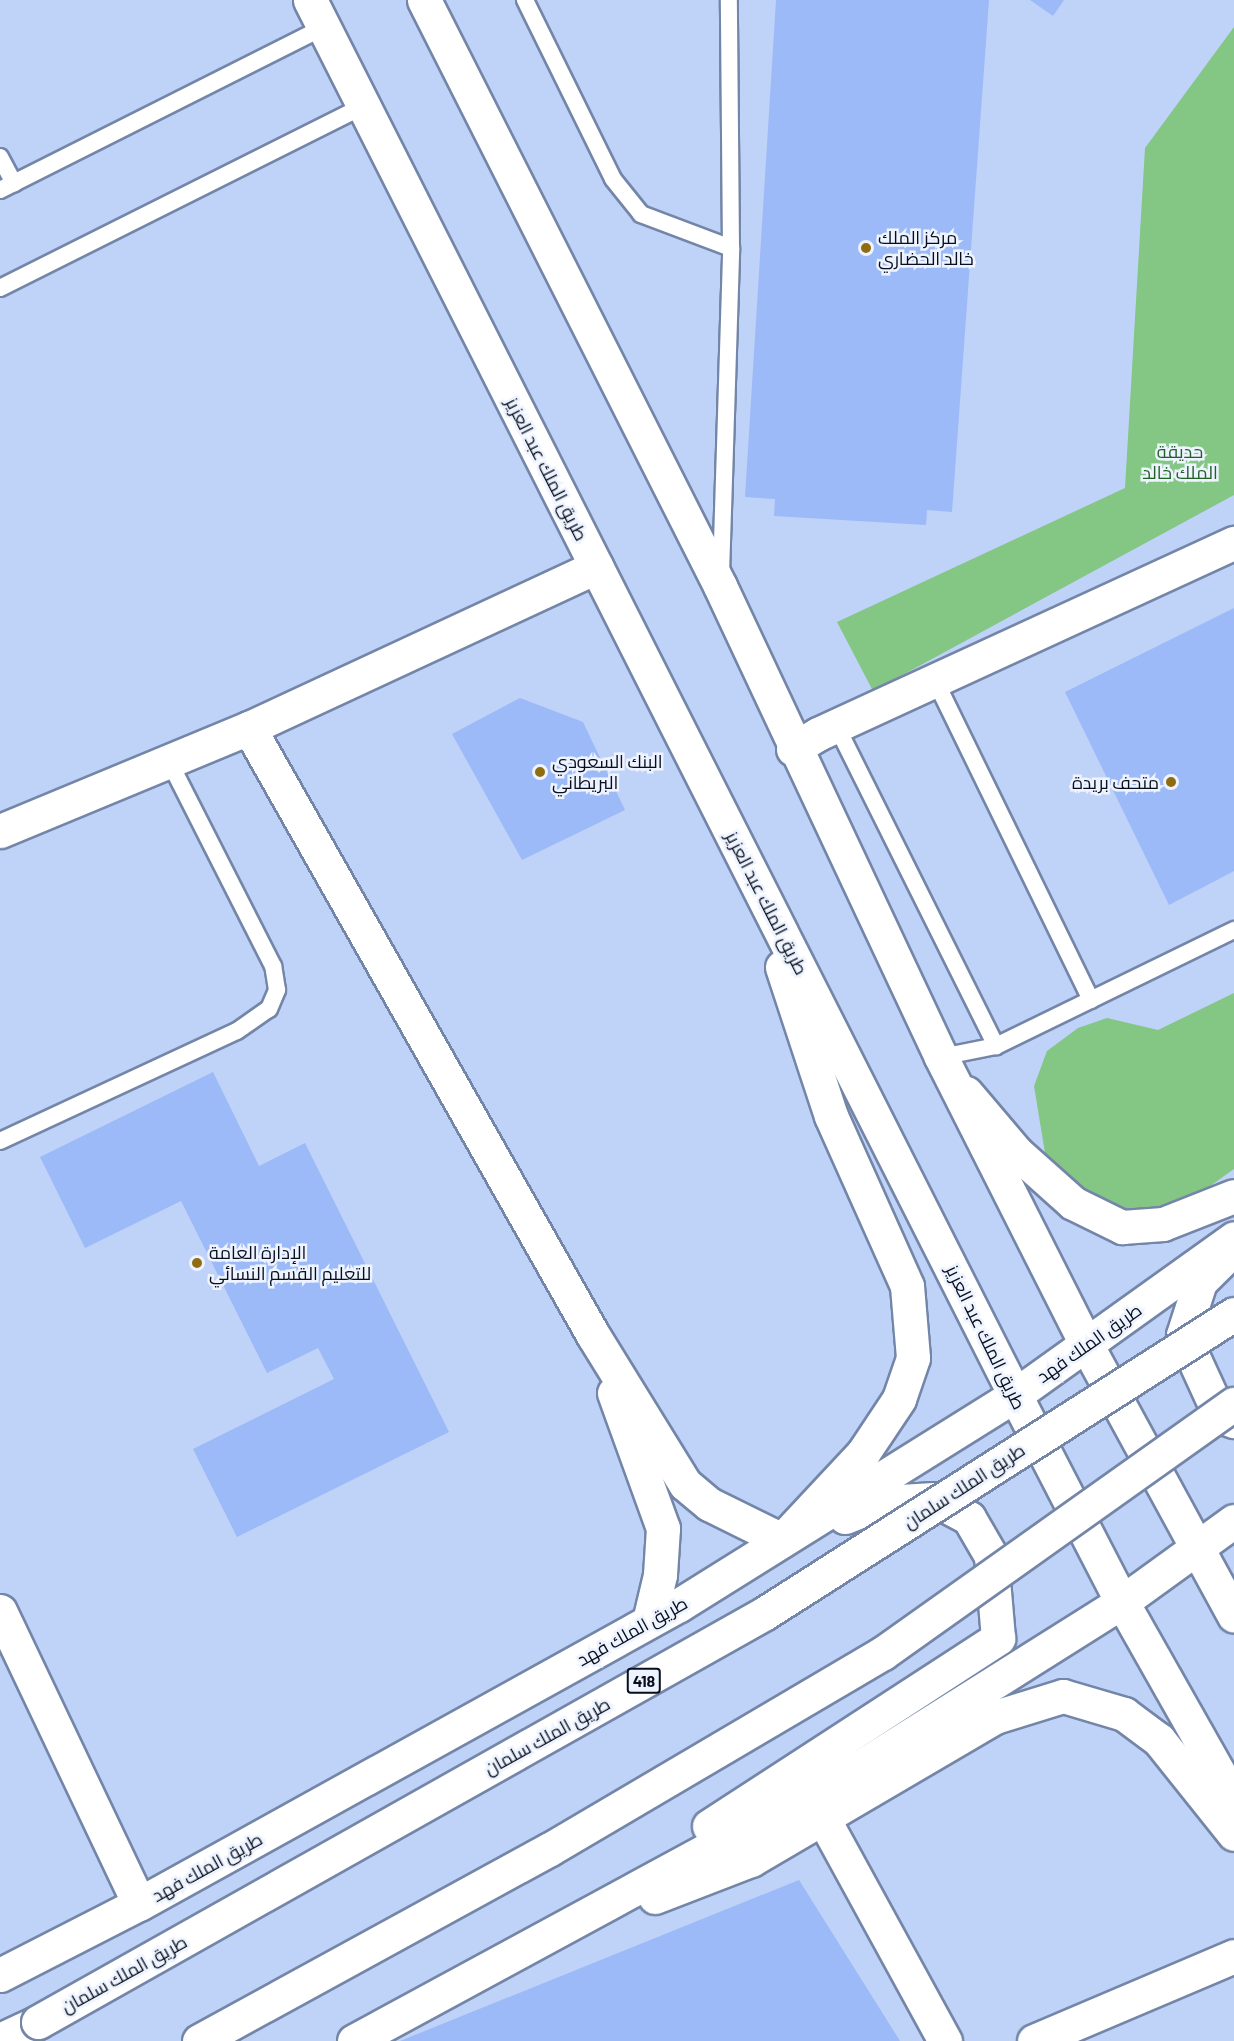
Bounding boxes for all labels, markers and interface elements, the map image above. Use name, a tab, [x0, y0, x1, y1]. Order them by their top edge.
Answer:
place label: مركز الملك خالد الحضاري	[878, 227, 974, 270]
marker: مركز الملك خالد الحضاري	[859, 241, 873, 255]
street label: طريق الملك عبد العزيز	[502, 394, 592, 544]
park label: حديقة الملك خالد	[1142, 441, 1218, 484]
place label: البنك السعودي البريطاني	[552, 751, 663, 794]
marker: البنك السعودي البريطاني	[533, 765, 547, 779]
place label: متحف بريدة	[1072, 771, 1159, 793]
marker: متحف بريدة	[1164, 775, 1178, 789]
street label: طريق الملك عبد العزيز	[722, 828, 812, 978]
place label: الإدارة العامة للتعليم القسم النسائي	[209, 1242, 371, 1284]
marker: الإدارة العامة للتعليم القسم النسائي	[190, 1256, 204, 1270]
street label: طريق الملك عبد العزيز	[942, 1261, 1030, 1413]
street label: طريق الملك فهد	[1032, 1299, 1146, 1387]
street label: طريق الملك سلمان	[899, 1439, 1029, 1533]
street label: طريق الملك فهد	[573, 1592, 691, 1670]
road number: 418	[626, 1668, 662, 1694]
street label: طريق الملك سلمان	[480, 1693, 614, 1779]
street label: طريق الملك فهد	[148, 1828, 266, 1906]
street label: طريق الملك سلمان	[57, 1931, 191, 2017]

